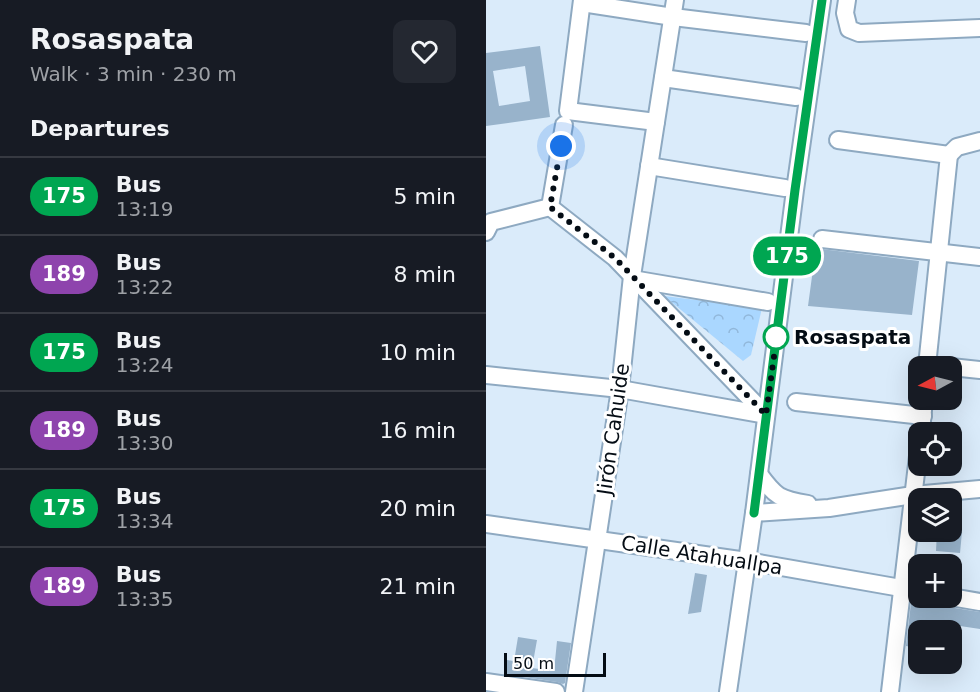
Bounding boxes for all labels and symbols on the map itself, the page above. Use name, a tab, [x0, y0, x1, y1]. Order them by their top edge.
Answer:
your location	[546, 131, 576, 161]
line badge: 175	[752, 236, 822, 276]
marker: Rosaspata	[763, 324, 789, 350]
place label: Rosaspata	[794, 325, 911, 349]
north arrow	[908, 356, 962, 410]
street label: Jirón Cahuide	[592, 362, 634, 498]
street label: Calle Atahuallpa	[620, 530, 784, 580]
scale bar	[504, 650, 606, 678]

